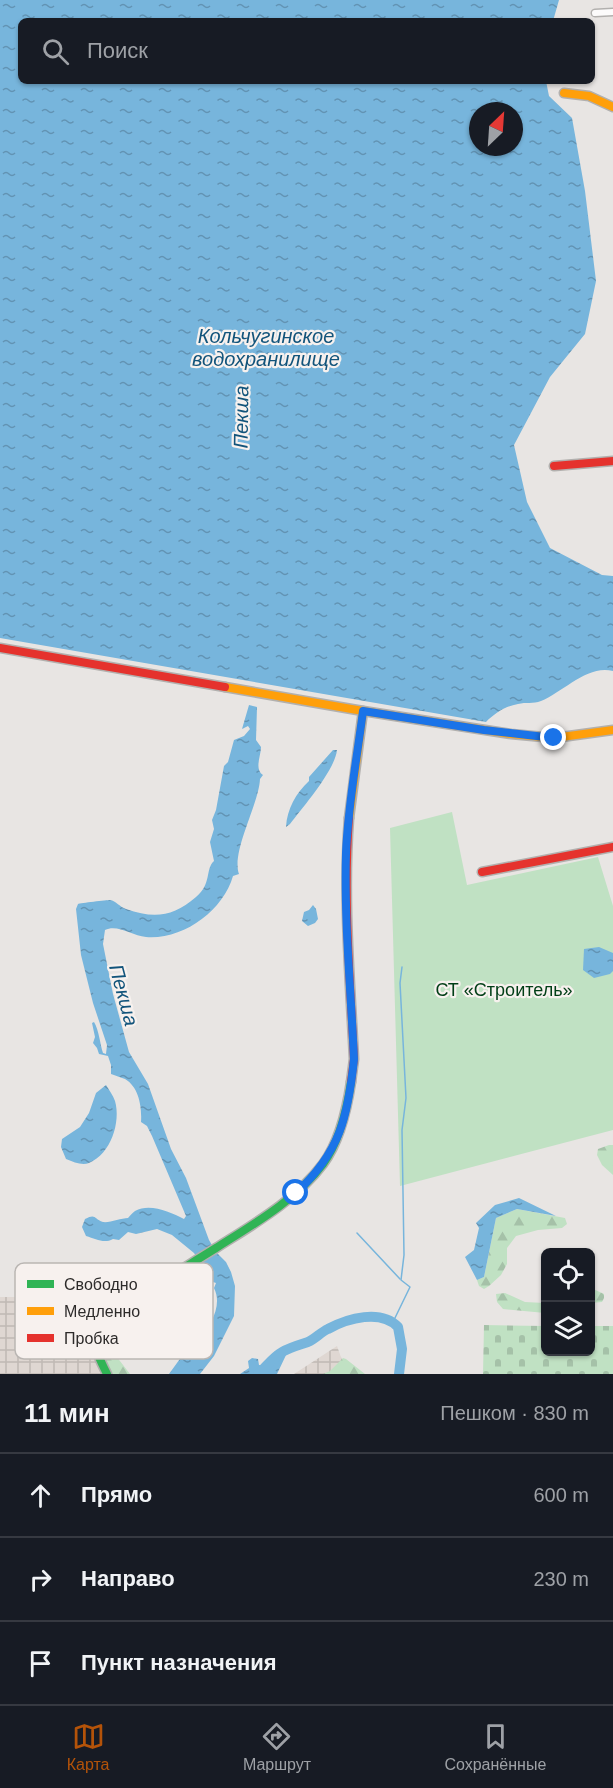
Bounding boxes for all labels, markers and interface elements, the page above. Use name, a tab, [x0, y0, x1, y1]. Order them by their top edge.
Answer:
search box	[18, 18, 595, 84]
icon: search	[39, 35, 72, 68]
text: Поиск	[87, 38, 148, 63]
north arrow	[469, 102, 523, 156]
water label: Кольчугинское водохранилище	[192, 325, 340, 370]
water label: Пекша	[229, 385, 253, 449]
route end	[540, 724, 566, 750]
water label: Пекша	[105, 962, 143, 1028]
park label: СТ «Строитель»	[435, 980, 573, 1000]
route start	[282, 1179, 308, 1205]
map controls	[541, 1248, 595, 1356]
button: locate	[541, 1248, 595, 1302]
legend	[15, 1263, 213, 1359]
text: Свободно	[64, 1276, 138, 1293]
button: layers	[541, 1302, 595, 1356]
text: Медленно	[64, 1303, 140, 1320]
text: Пробка	[64, 1330, 119, 1347]
text: 11 мин	[24, 1398, 110, 1428]
text: Пешком · 830 m	[440, 1402, 589, 1424]
icon: ahead	[24, 1479, 57, 1512]
text: Прямо	[81, 1482, 152, 1507]
text: 600 m	[533, 1484, 589, 1506]
icon: right	[24, 1563, 57, 1596]
text: Направо	[81, 1566, 175, 1591]
text: 230 m	[533, 1568, 589, 1590]
icon: arrive	[24, 1647, 57, 1680]
text: Пункт назначения	[81, 1650, 277, 1675]
tab: Карта	[67, 1720, 110, 1774]
tab: Маршрут	[243, 1720, 311, 1774]
tab: Сохранённые	[444, 1720, 546, 1774]

